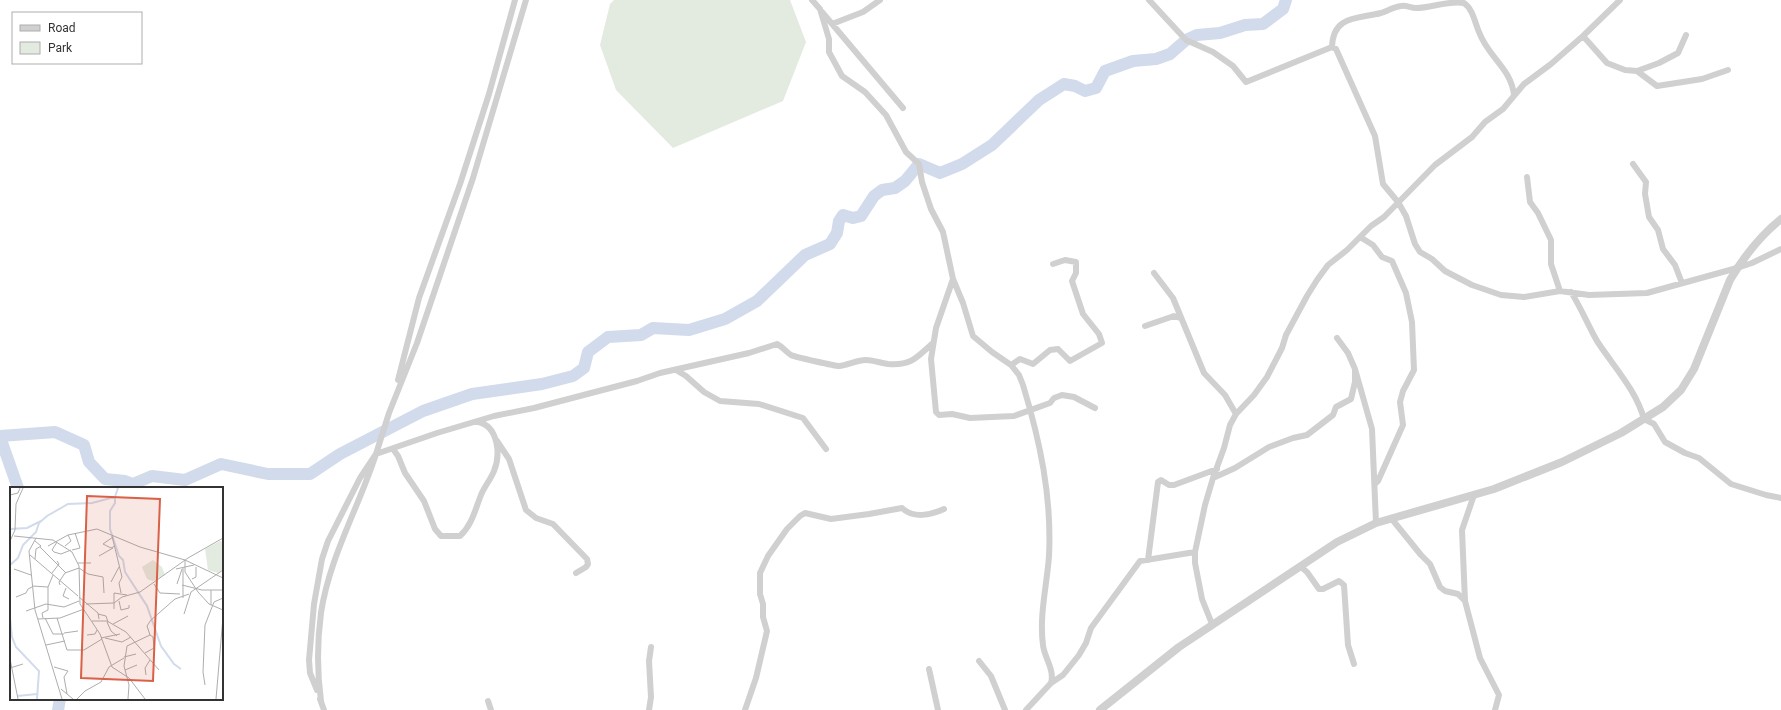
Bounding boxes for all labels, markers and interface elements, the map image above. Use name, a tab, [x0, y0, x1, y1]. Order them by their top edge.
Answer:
legend	[12, 12, 142, 64]
text: Road	[48, 21, 76, 35]
text: Park	[48, 41, 73, 55]
inset map	[10, 487, 223, 700]

